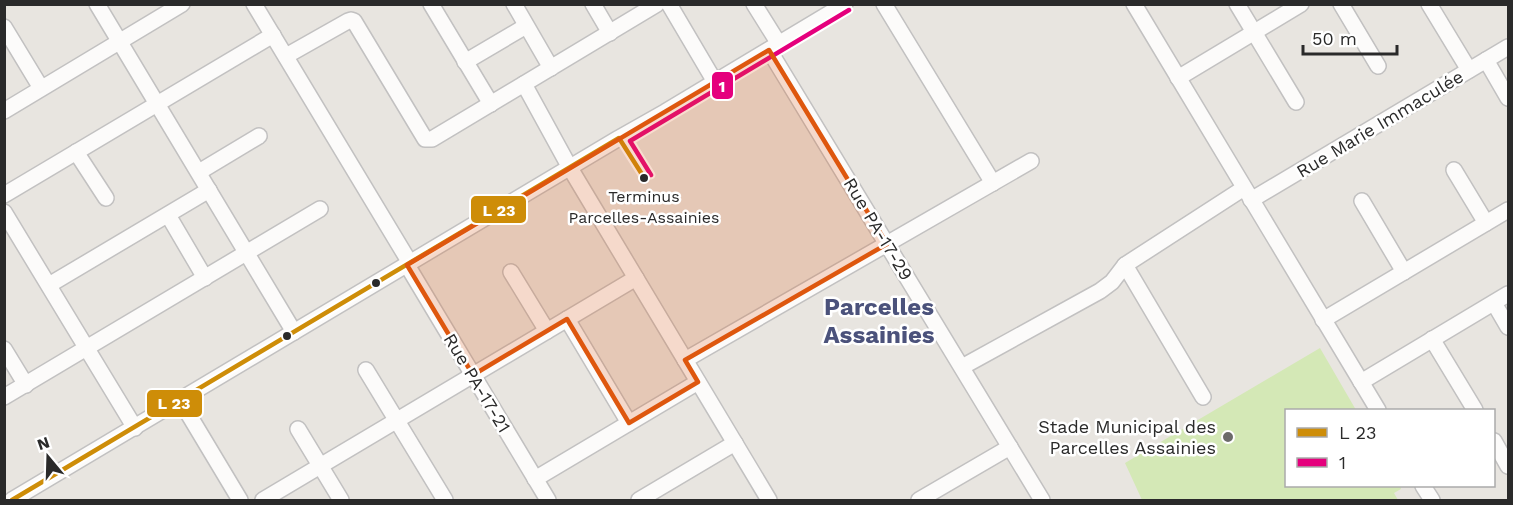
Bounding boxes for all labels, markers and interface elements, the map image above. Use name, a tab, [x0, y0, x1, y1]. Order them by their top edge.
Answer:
scale bar	[1303, 18, 1398, 56]
text: 50 m	[1312, 28, 1357, 49]
street label: Rue Marie Immaculée	[1293, 65, 1467, 182]
line badge: 1	[711, 71, 734, 100]
text: 1	[719, 77, 725, 96]
marker: Terminus Parcelles-Assainies	[638, 172, 650, 184]
street label: Rue PA-17-29	[840, 174, 917, 284]
place label: Terminus Parcelles-Assainies	[568, 187, 720, 227]
line badge: L 23	[470, 195, 527, 224]
text: L 23	[483, 201, 515, 220]
unlabelled marker	[370, 277, 382, 289]
district label: Parcelles Assainies	[823, 293, 935, 349]
street label: Rue PA-17-21	[440, 329, 515, 436]
unlabelled marker	[281, 330, 293, 342]
line badge: L 23	[146, 389, 203, 418]
text: L 23	[158, 394, 190, 413]
legend	[1285, 409, 1495, 487]
place label: Stade Municipal des Parcelles Assainies	[1038, 416, 1216, 458]
text: L 23	[1339, 422, 1376, 443]
north arrow	[18, 427, 78, 487]
marker: Stade Municipal des Parcelles Assainies	[1221, 430, 1235, 444]
text: N	[35, 432, 52, 454]
text: 1	[1339, 452, 1346, 473]

